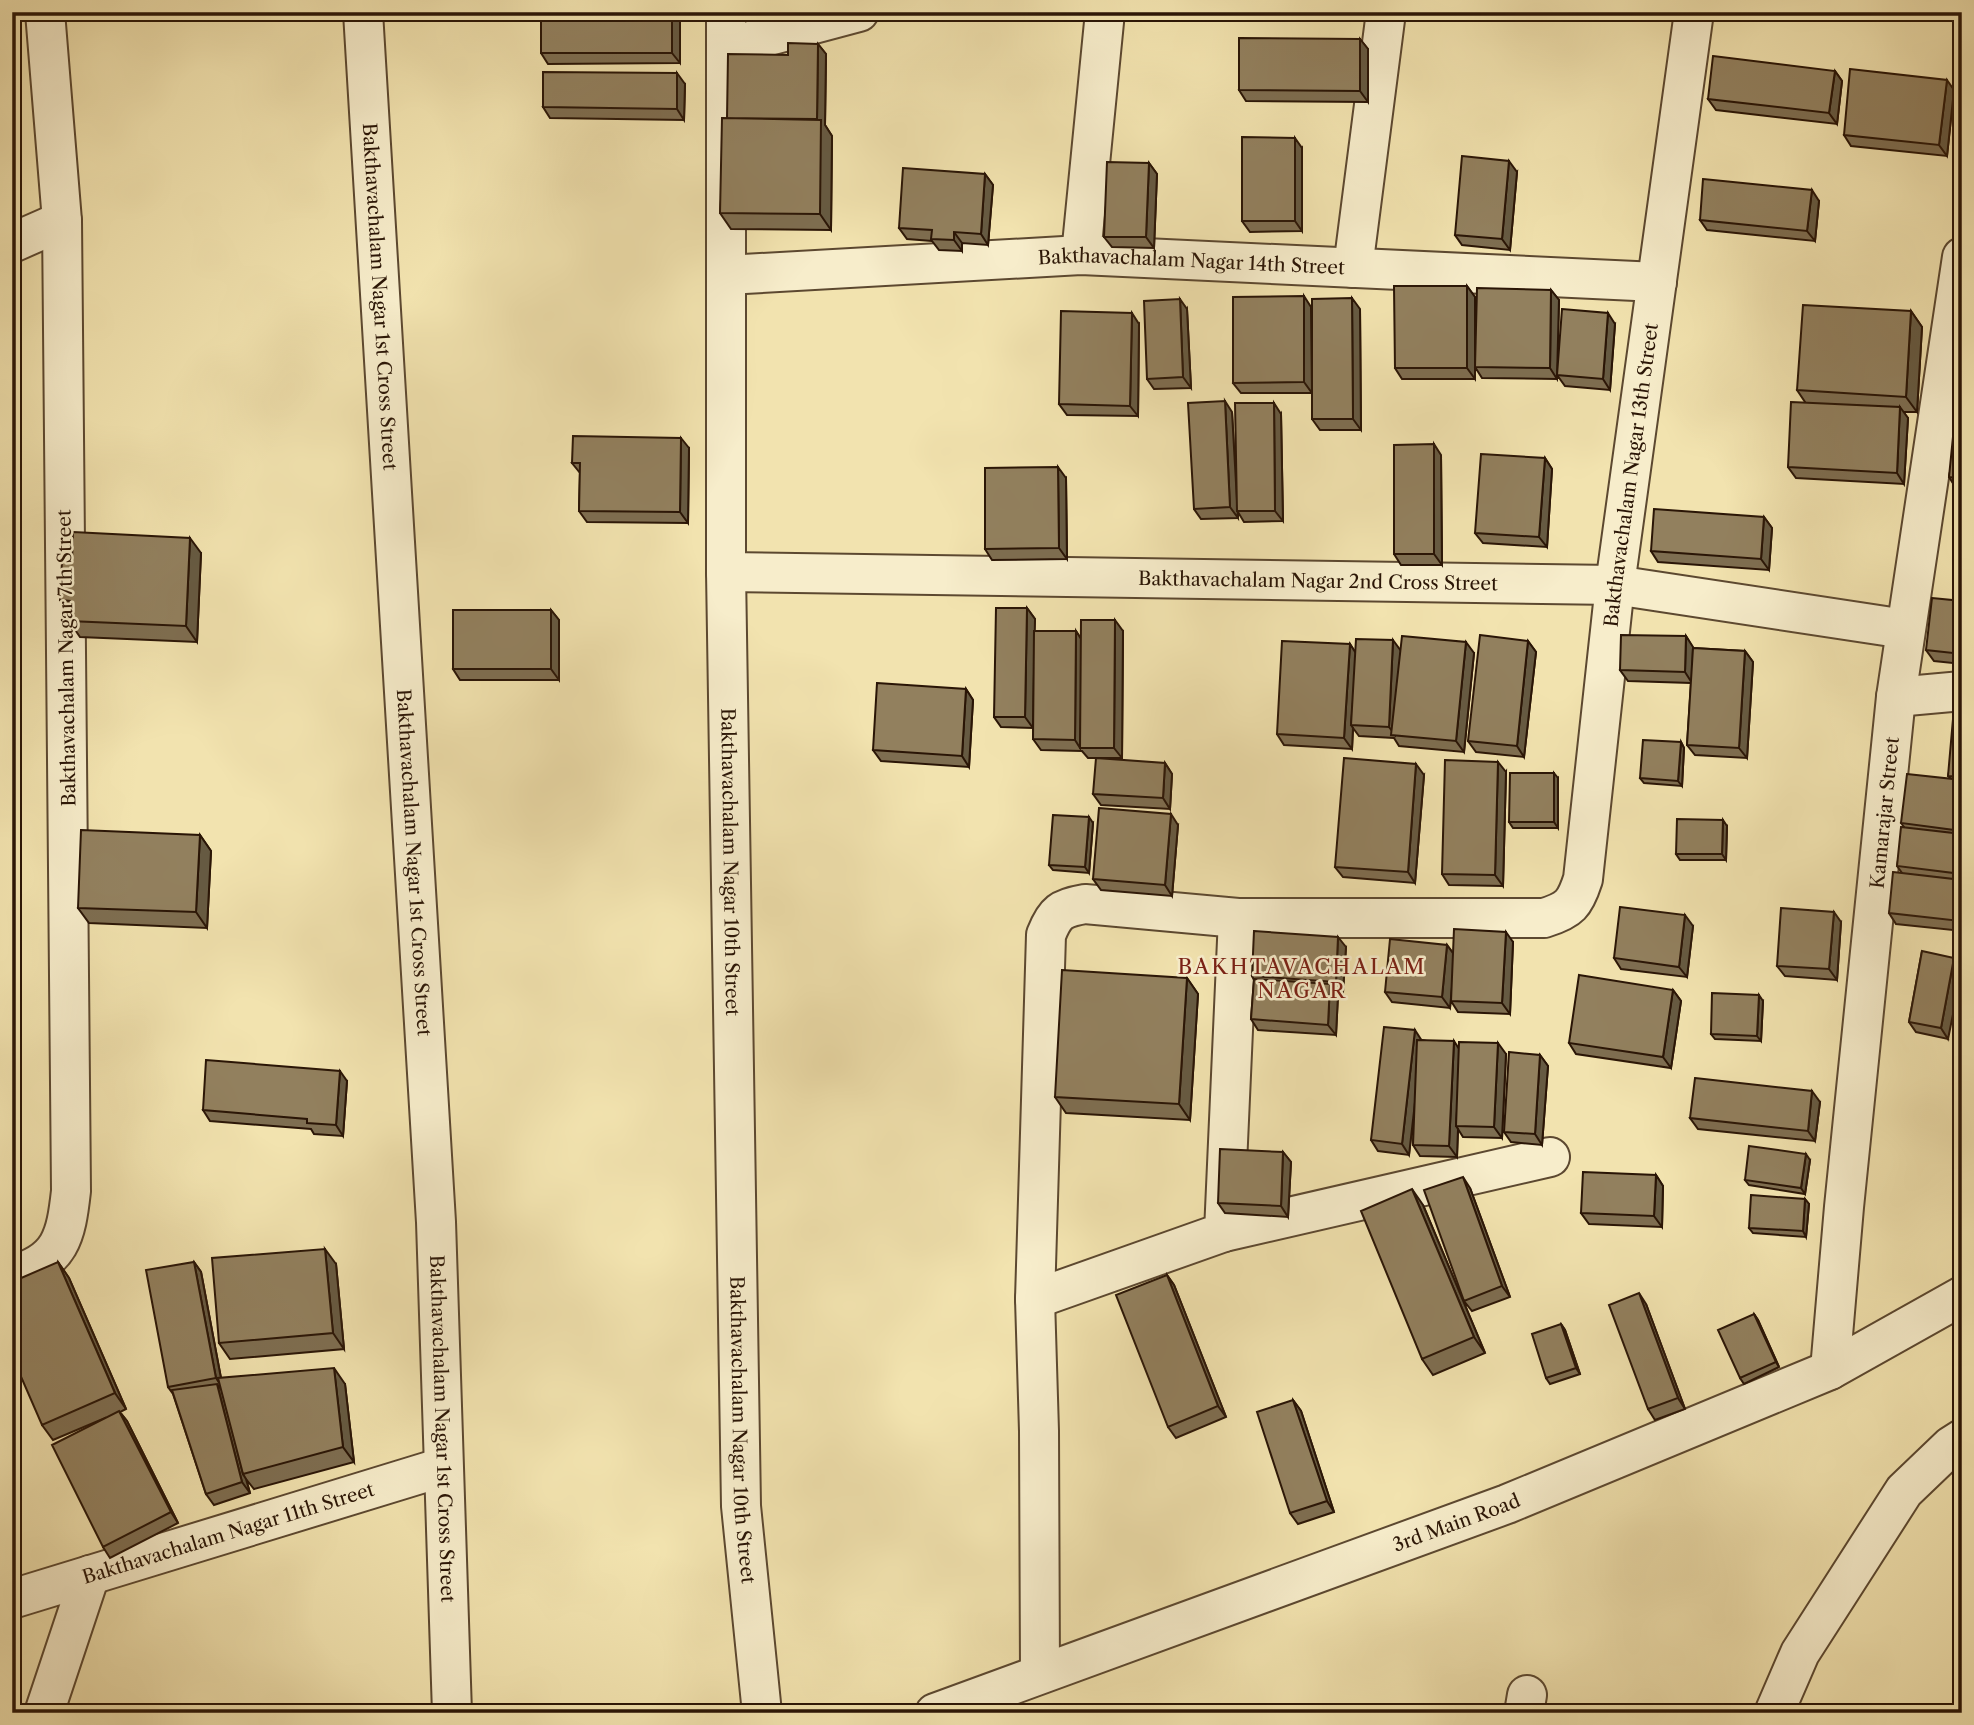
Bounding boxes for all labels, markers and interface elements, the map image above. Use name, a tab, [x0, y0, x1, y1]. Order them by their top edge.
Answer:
street label: Bakthavachalam Nagar 1st Cross Street	[358, 122, 402, 471]
street label: Bakthavachalam Nagar 14th Street	[1037, 244, 1345, 279]
street label: Bakthavachalam Nagar 13th Street	[1600, 321, 1663, 628]
street label: Bakthavachalam Nagar 7th Street	[52, 509, 81, 807]
street label: Bakthavachalam Nagar 2nd Cross Street	[1138, 567, 1498, 595]
street label: Bakthavachalam Nagar 1st Cross Street	[392, 688, 436, 1037]
street label: Bakthavachalam Nagar 10th Street	[716, 708, 744, 1016]
street label: Kamarajar Street	[1866, 735, 1904, 890]
district label: BAKHTAVACHALAM NAGAR	[1178, 954, 1426, 1003]
street label: Bakthavachalam Nagar 1st Cross Street	[425, 1254, 459, 1603]
street label: Bakthavachalam Nagar 10th Street	[725, 1276, 760, 1585]
street label: Bakthavachalam Nagar 11th Street	[80, 1478, 377, 1589]
street label: 3rd Main Road	[1390, 1489, 1524, 1557]

